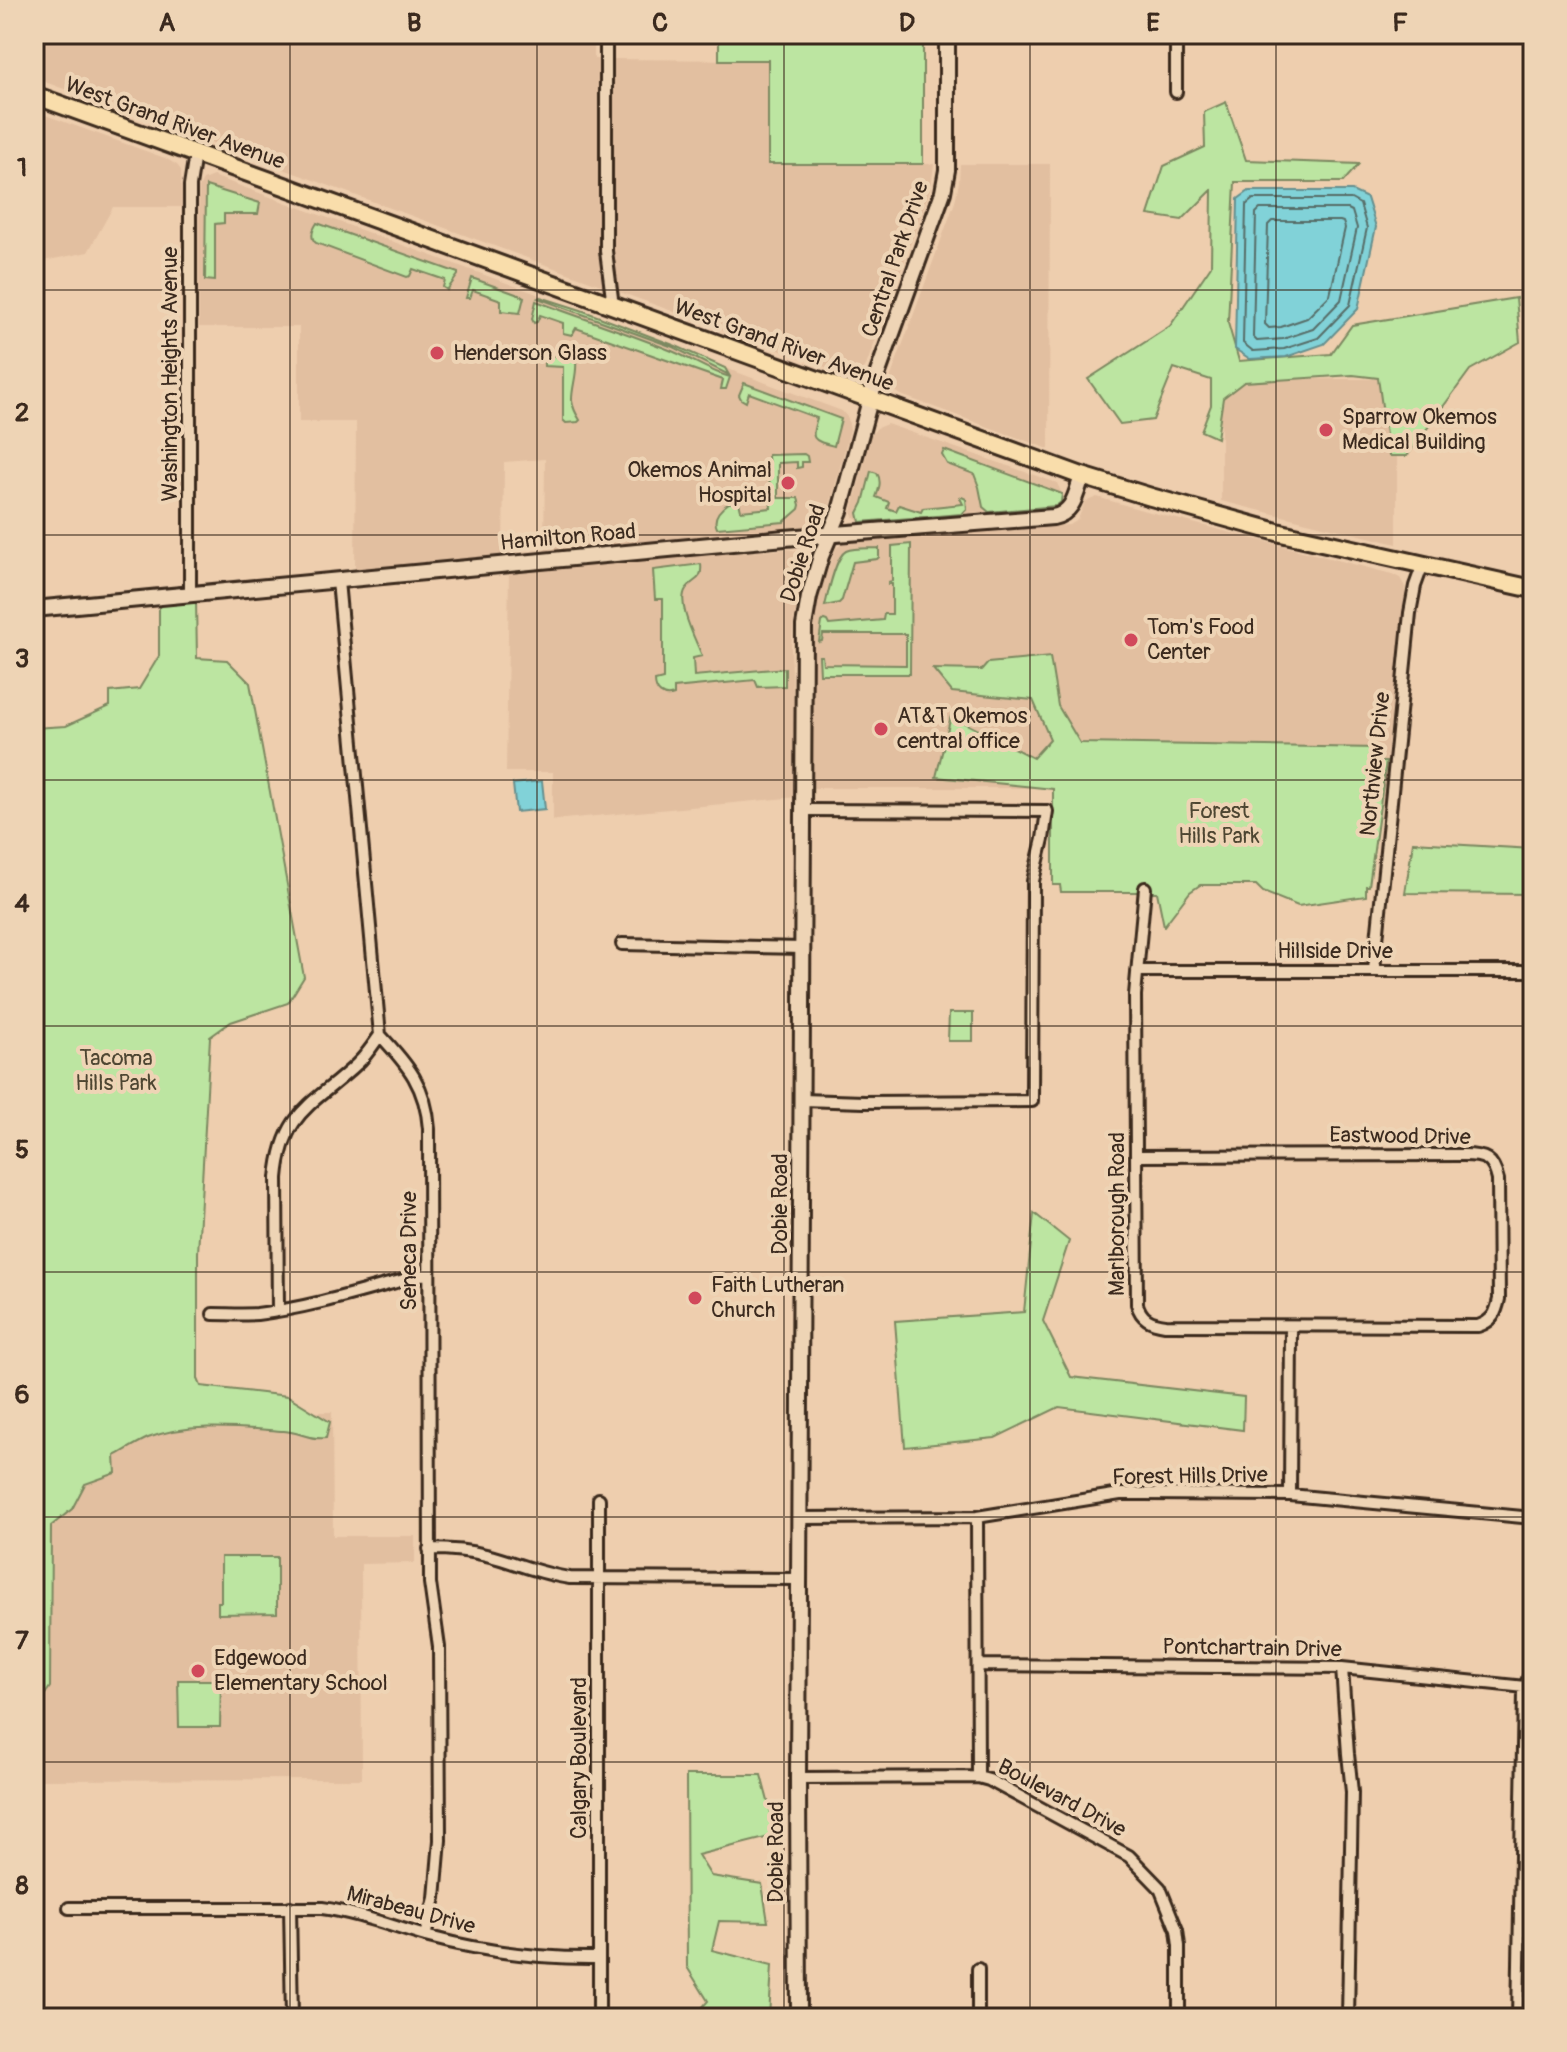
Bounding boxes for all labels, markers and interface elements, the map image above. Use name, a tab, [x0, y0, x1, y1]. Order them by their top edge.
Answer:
text: A	[159, 7, 176, 39]
text: B	[407, 7, 421, 39]
text: C	[652, 7, 668, 39]
text: D	[899, 7, 915, 39]
text: E	[1146, 7, 1160, 39]
text: F	[1392, 7, 1408, 39]
street label: West Grand River Avenue	[61, 70, 289, 176]
text: 1	[17, 152, 27, 184]
street label: Central Park Drive	[855, 177, 935, 341]
street label: Washington Heights Avenue	[156, 246, 184, 501]
street label: West Grand River Avenue	[670, 292, 898, 398]
place label: Henderson Glass	[453, 339, 607, 367]
marker: Henderson Glass	[428, 344, 446, 362]
text: 2	[15, 397, 29, 429]
place label: Sparrow Okemos Medical Building	[1342, 403, 1497, 456]
marker: Sparrow Okemos Medical Building	[1317, 421, 1335, 439]
place label: Okemos Animal Hospital	[627, 456, 772, 509]
marker: Okemos Animal Hospital	[779, 474, 797, 492]
street label: Dobie Road	[774, 500, 832, 606]
street label: Hamilton Road	[499, 517, 637, 557]
place label: Tom's Food Center	[1147, 613, 1254, 666]
marker: Tom's Food Center	[1122, 631, 1140, 649]
text: 3	[15, 643, 29, 675]
street label: Northview Drive	[1353, 690, 1397, 838]
place label: AT&T Okemos central office	[897, 702, 1028, 755]
marker: AT&T Okemos central office	[872, 720, 890, 738]
park label: Forest Hills Park	[1178, 797, 1260, 850]
text: 4	[14, 888, 30, 920]
street label: Hillside Drive	[1277, 937, 1393, 965]
park label: Tacoma Hills Park	[75, 1044, 157, 1097]
street label: Eastwood Drive	[1329, 1121, 1471, 1151]
street label: Marlborough Road	[1103, 1132, 1131, 1296]
text: 5	[15, 1134, 29, 1166]
street label: Dobie Road	[766, 1153, 794, 1255]
street label: Seneca Drive	[395, 1191, 423, 1311]
place label: Faith Lutheran Church	[711, 1271, 844, 1324]
marker: Faith Lutheran Church	[686, 1289, 704, 1307]
text: 6	[14, 1379, 30, 1411]
street label: Forest Hills Drive	[1112, 1461, 1268, 1491]
text: 7	[15, 1625, 29, 1657]
street label: Pontchartrain Drive	[1162, 1632, 1342, 1664]
place label: Edgewood Elementary School	[214, 1644, 388, 1697]
marker: Edgewood Elementary School	[189, 1662, 207, 1680]
street label: Calgary Boulevard	[565, 1677, 593, 1839]
street label: Boulevard Drive	[993, 1752, 1131, 1844]
street label: Dobie Road	[762, 1801, 790, 1903]
text: 8	[15, 1870, 29, 1902]
street label: Mirabeau Drive	[344, 1879, 479, 1941]

